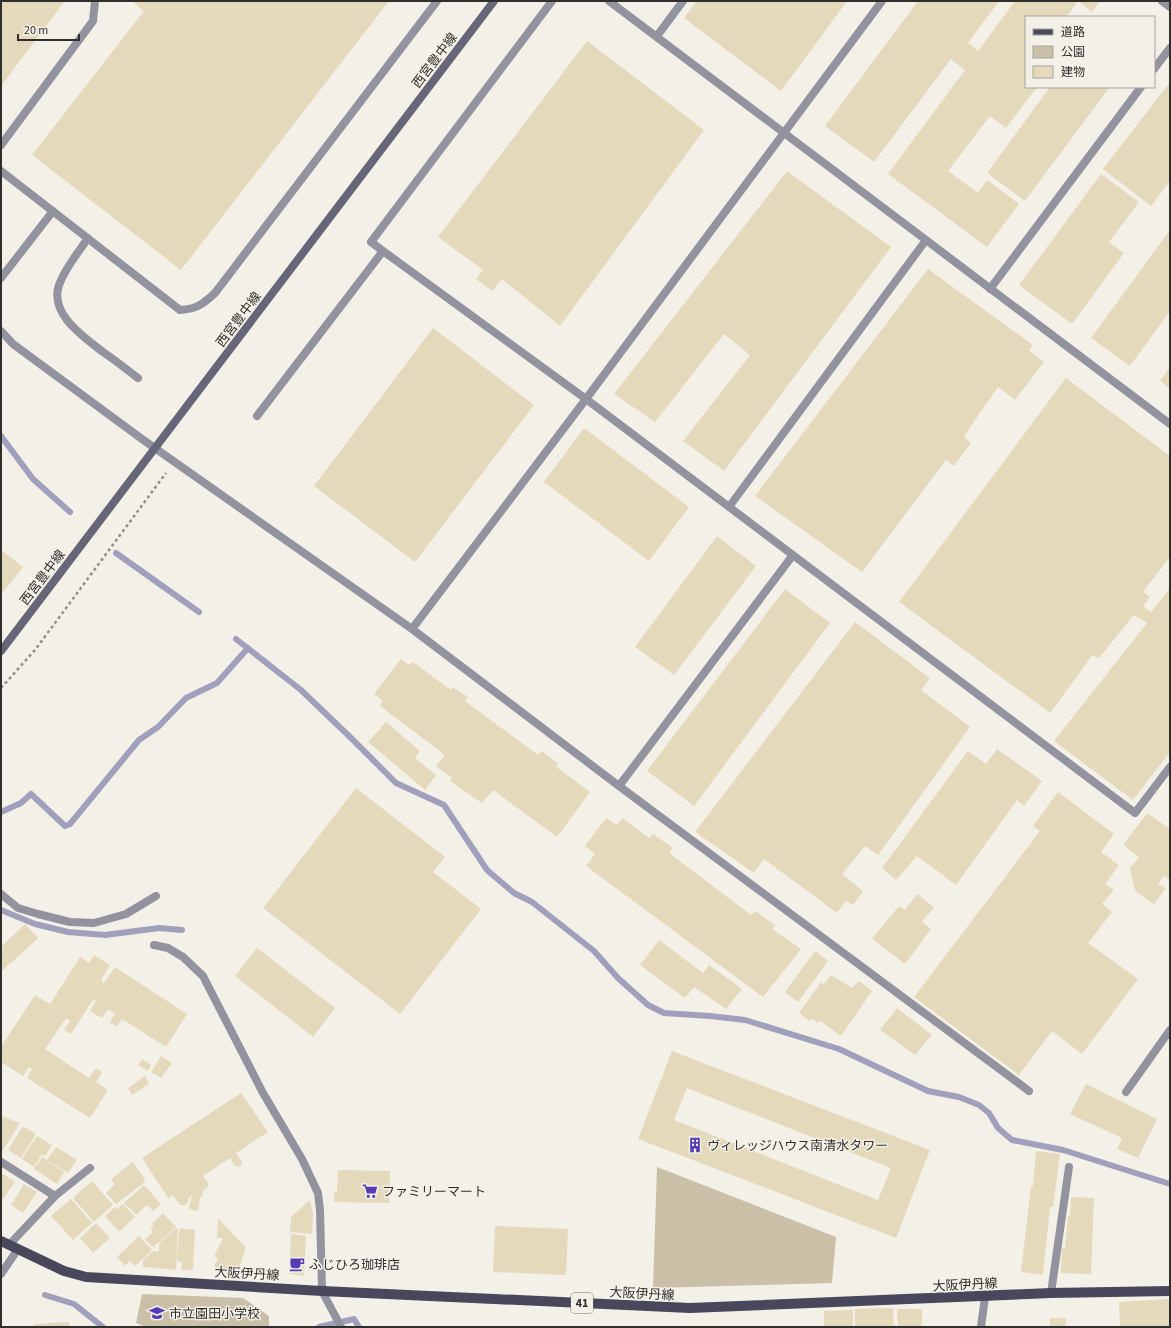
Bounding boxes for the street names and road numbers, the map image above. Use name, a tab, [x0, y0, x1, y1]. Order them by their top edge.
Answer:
street label: 西宮豊中線	[408, 29, 462, 92]
street label: 西宮豊中線	[212, 288, 266, 351]
street label: 西宮豊中線	[16, 546, 70, 609]
street label: 大阪伊丹線	[214, 1263, 280, 1285]
street label: 大阪伊丹線	[932, 1274, 998, 1296]
street label: 大阪伊丹線	[609, 1283, 675, 1305]
road number: 41	[571, 1293, 593, 1313]

